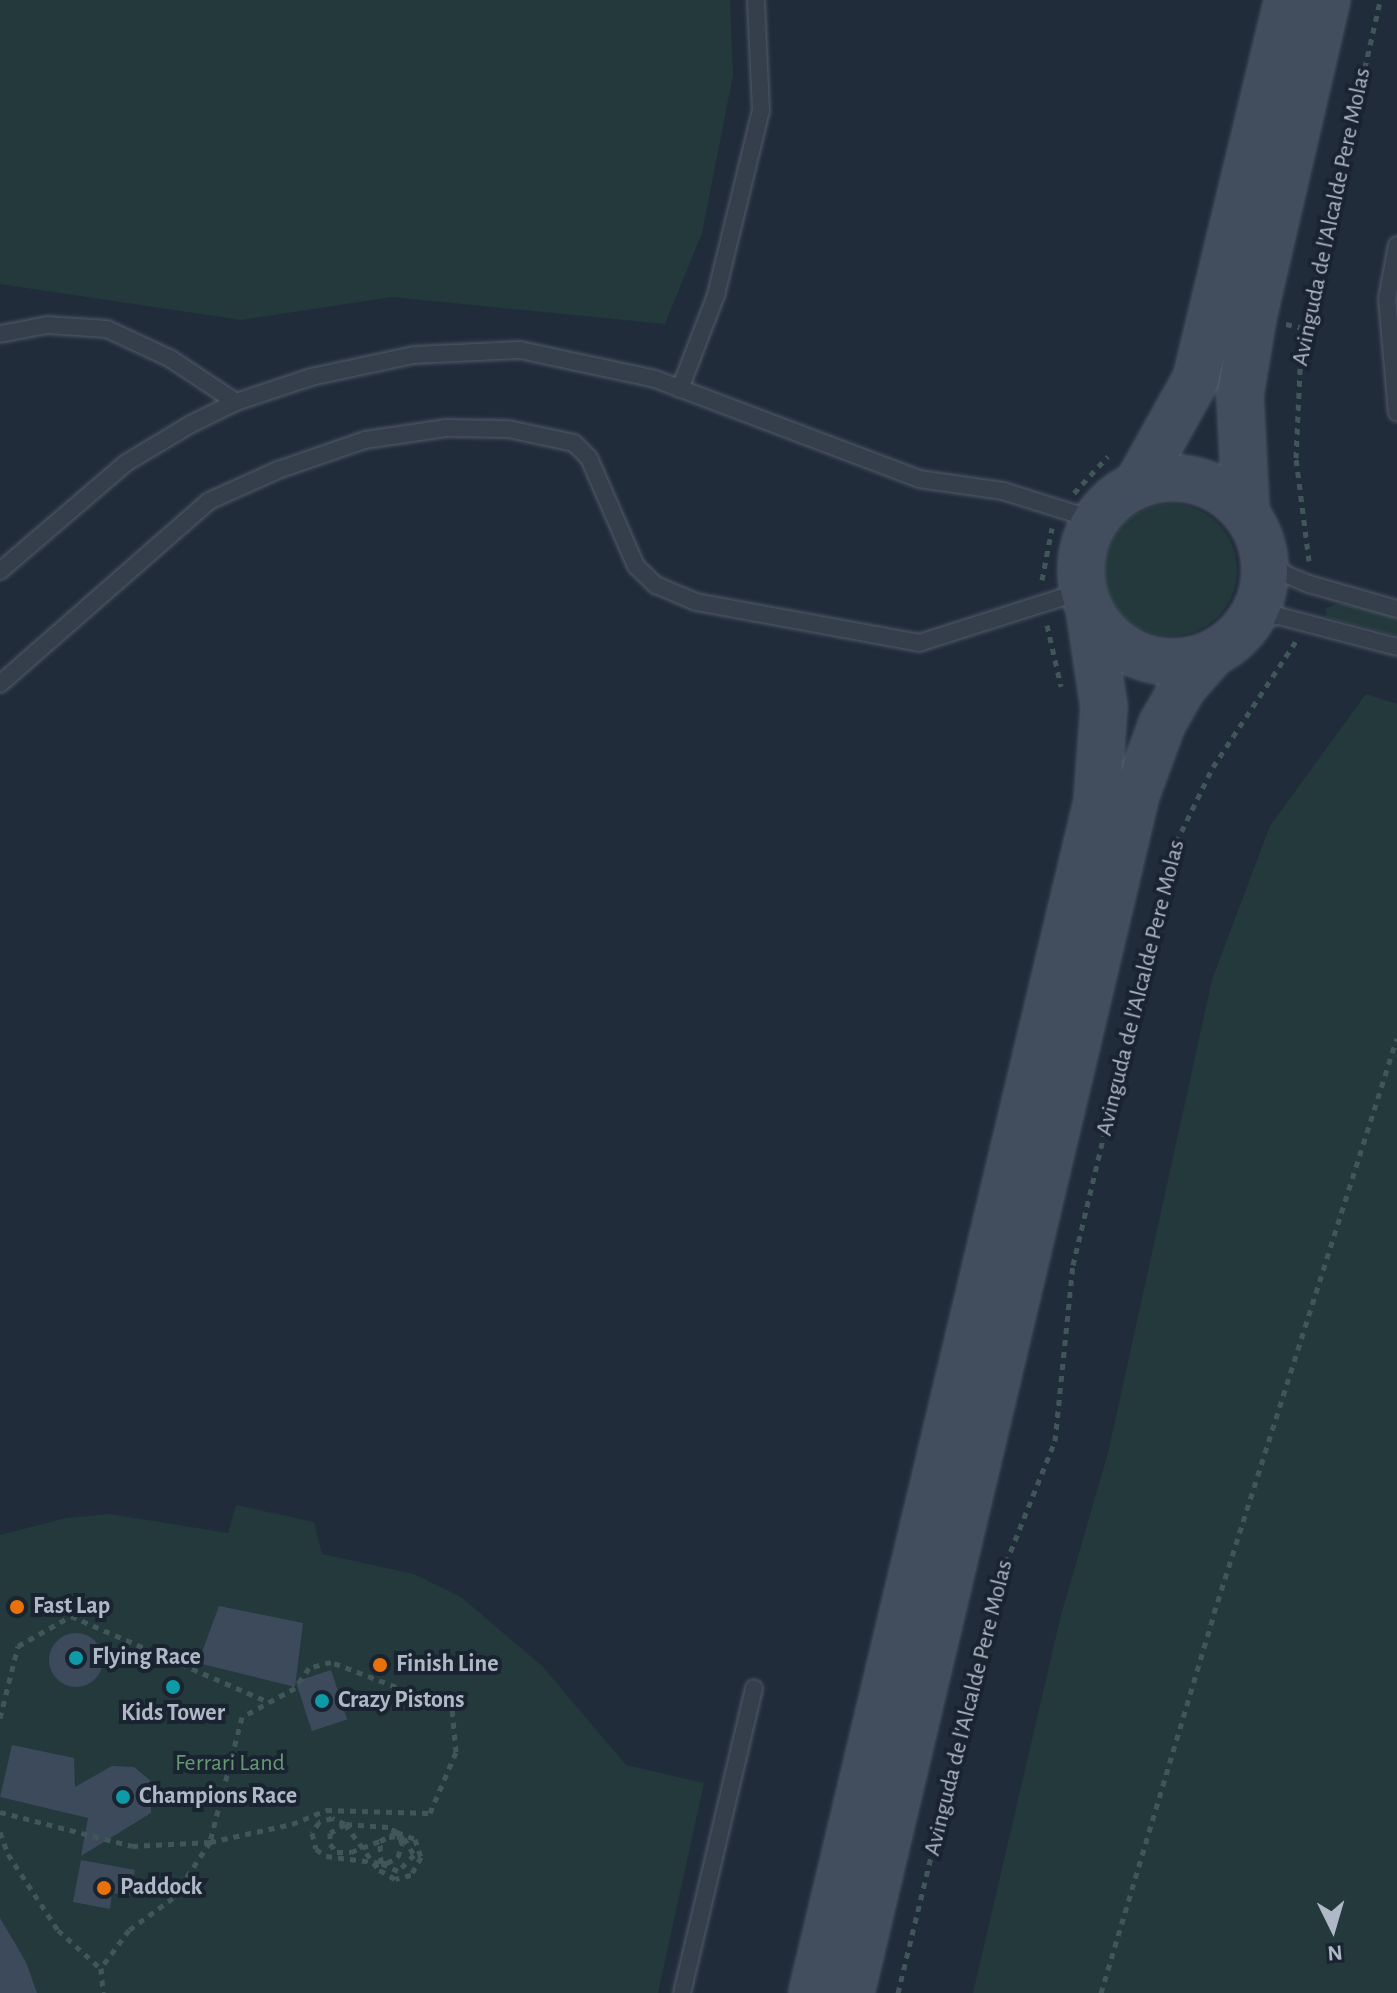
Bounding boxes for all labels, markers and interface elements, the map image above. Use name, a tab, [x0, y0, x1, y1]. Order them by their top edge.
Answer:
street label: Avinguda de l'Alcalde Pere Molas	[1286, 65, 1378, 369]
street label: Avinguda de l'Alcalde Pere Molas	[1090, 837, 1192, 1139]
street label: Avinguda de l'Alcalde Pere Molas	[918, 1557, 1020, 1859]
place label: Fast Lap	[33, 1593, 110, 1621]
marker: Fast Lap	[8, 1598, 26, 1616]
place label: Flying Race	[92, 1644, 201, 1672]
marker: Flying Race	[67, 1649, 85, 1667]
place label: Finish Line	[396, 1651, 498, 1679]
marker: Finish Line	[371, 1656, 389, 1674]
marker: Kids Tower	[164, 1678, 182, 1696]
place label: Crazy Pistons	[338, 1687, 465, 1715]
marker: Crazy Pistons	[313, 1692, 331, 1710]
place label: Kids Tower	[121, 1700, 225, 1728]
park label: Ferrari Land	[175, 1750, 285, 1778]
place label: Champions Race	[139, 1783, 297, 1811]
marker: Champions Race	[114, 1788, 132, 1806]
place label: Paddock	[120, 1874, 202, 1902]
marker: Paddock	[95, 1879, 113, 1897]
north arrow	[1293, 1889, 1373, 1969]
text: N	[1327, 1941, 1344, 1965]

